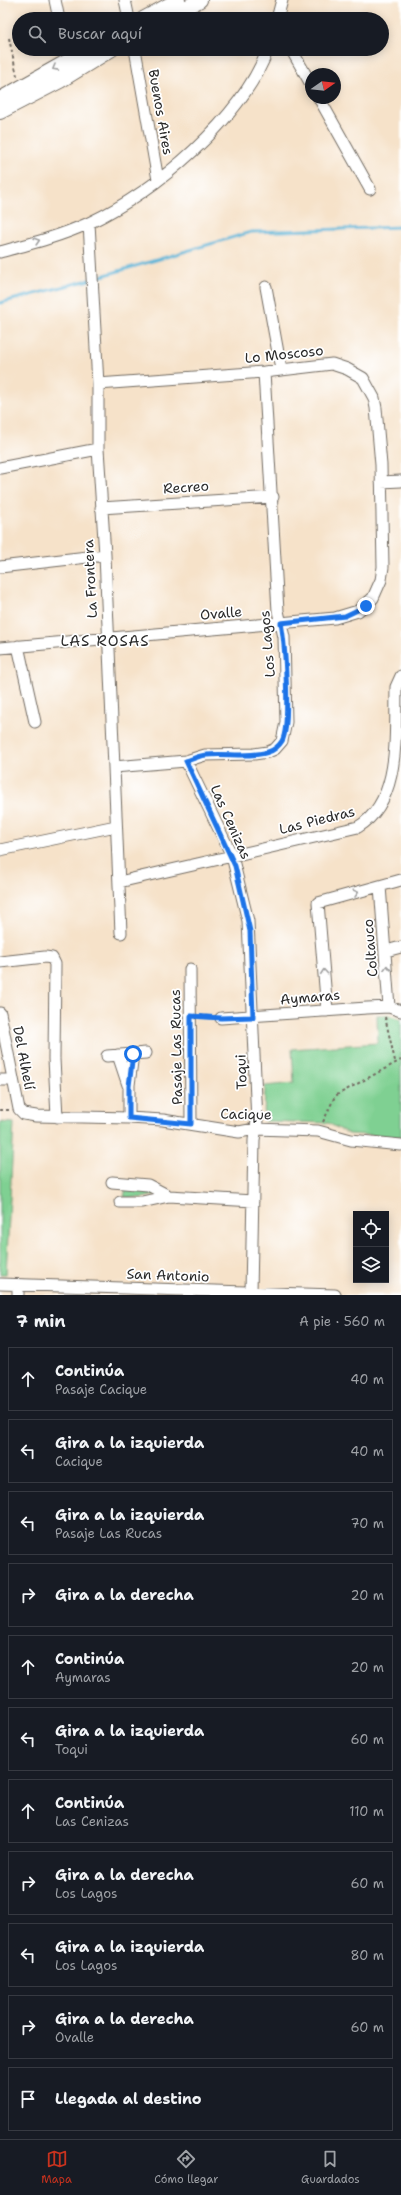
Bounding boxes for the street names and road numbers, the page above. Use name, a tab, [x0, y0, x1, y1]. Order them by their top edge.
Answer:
street label: Buenos Aires	[145, 68, 177, 156]
street label: Lo Moscoso	[244, 341, 324, 367]
street label: Recreo	[162, 476, 210, 498]
street label: La Frontera	[79, 539, 101, 619]
street label: Ovalle	[199, 602, 243, 624]
street label: Los Lagos	[255, 610, 279, 678]
street label: Las Cenizas	[207, 782, 255, 862]
street label: Las Piedras	[277, 802, 357, 838]
street label: Coltauco	[358, 918, 382, 978]
street label: Aymaras	[279, 985, 341, 1009]
street label: Pasaje Las Rucas	[166, 989, 186, 1105]
street label: Del Alhelí	[9, 1025, 39, 1091]
street label: Toqui	[231, 1054, 251, 1090]
street label: Cacique	[220, 1105, 272, 1123]
street label: San Antonio	[126, 1265, 210, 1285]

